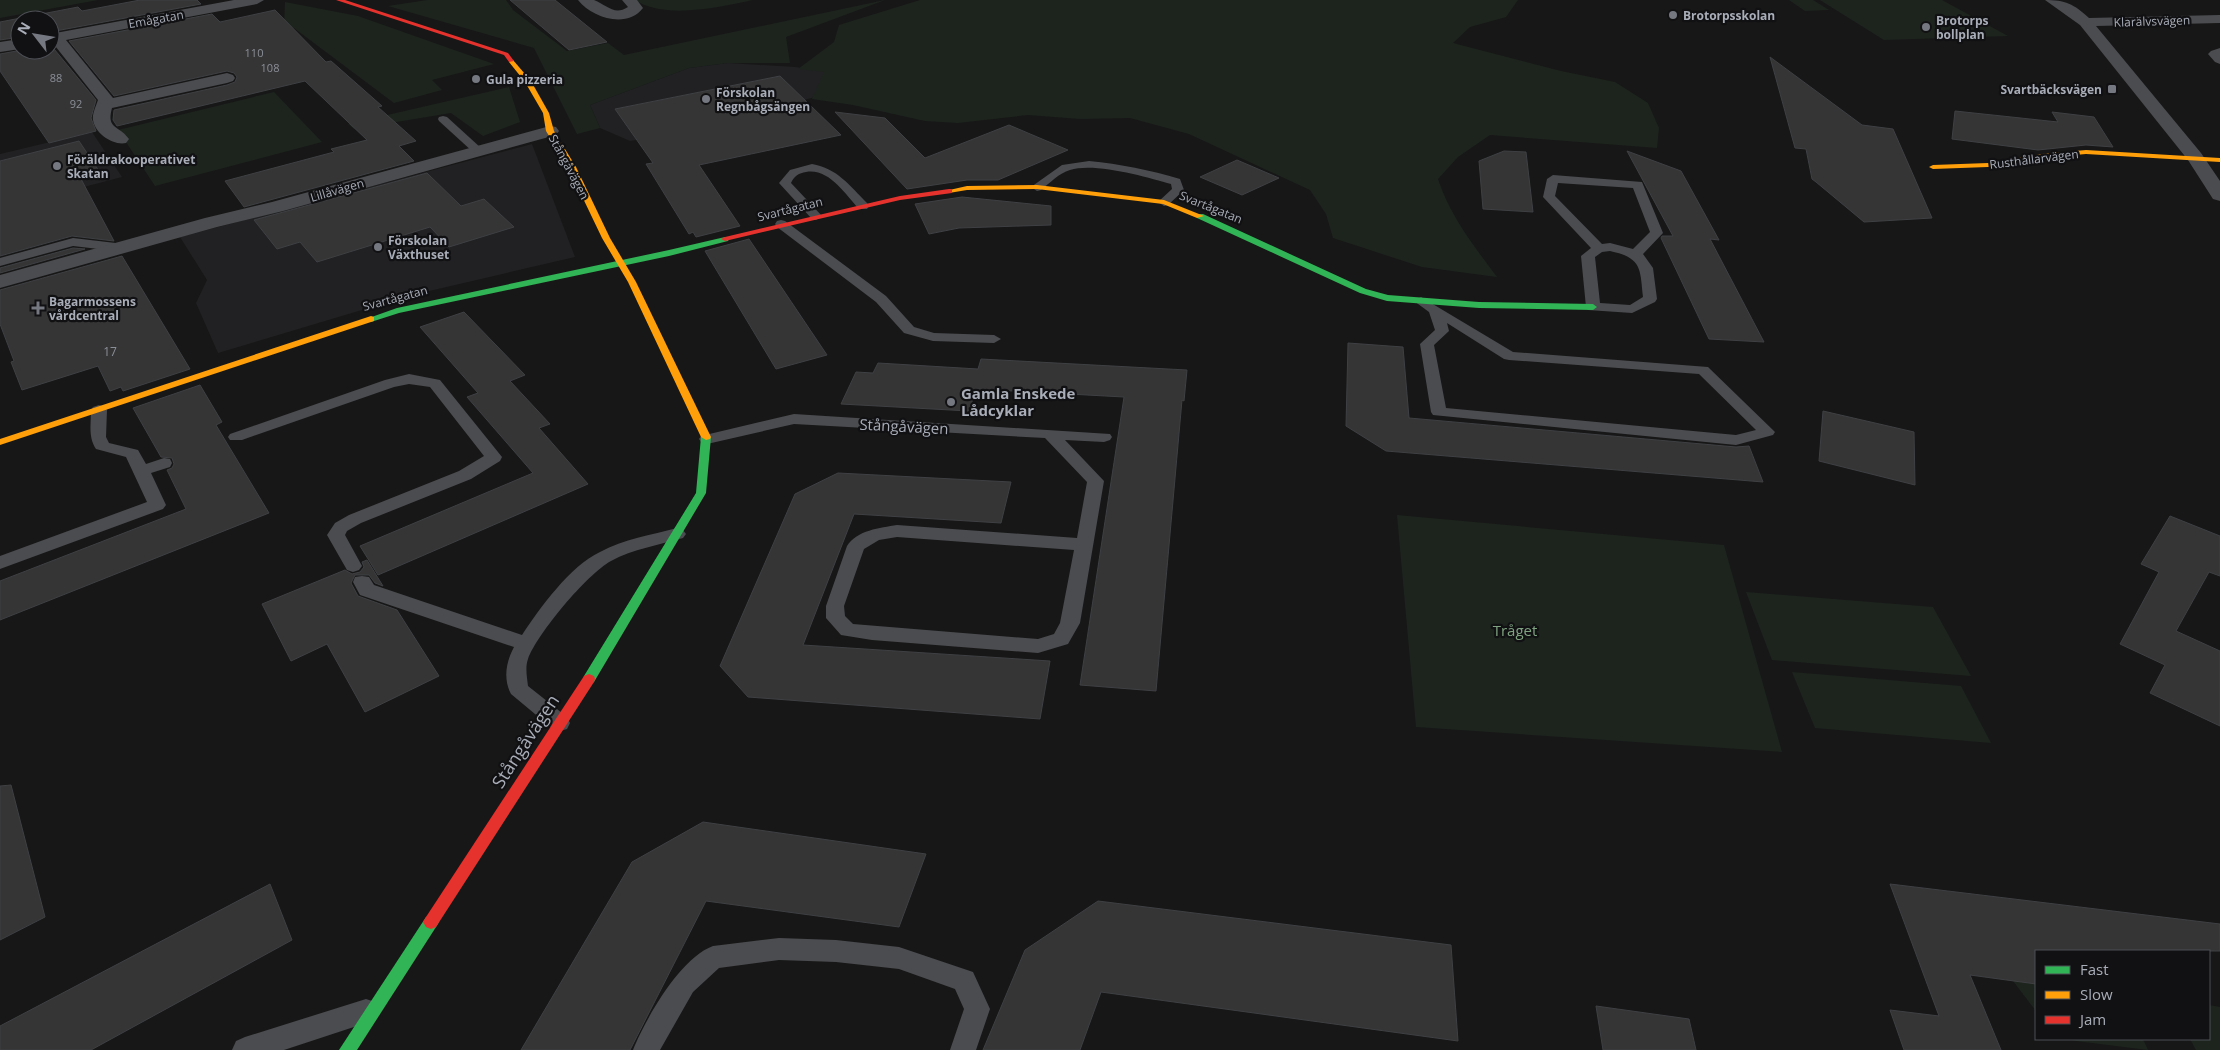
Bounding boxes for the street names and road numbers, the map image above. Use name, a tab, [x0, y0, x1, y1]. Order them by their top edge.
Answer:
street label: Emågatan	[127, 6, 185, 32]
street label: Klarälvsvägen	[2113, 11, 2191, 31]
street label: Stångåvägen	[545, 132, 593, 202]
street label: Rusthållarvägen	[1988, 145, 2080, 173]
street label: Lillåvägen	[308, 174, 366, 206]
street label: Svartågatan	[1177, 187, 1245, 227]
street label: Svartågatan	[756, 193, 824, 225]
street label: Svartågatan	[361, 281, 429, 315]
street label: Stångåvägen	[859, 414, 949, 438]
street label: Stångåvägen	[486, 690, 564, 792]

